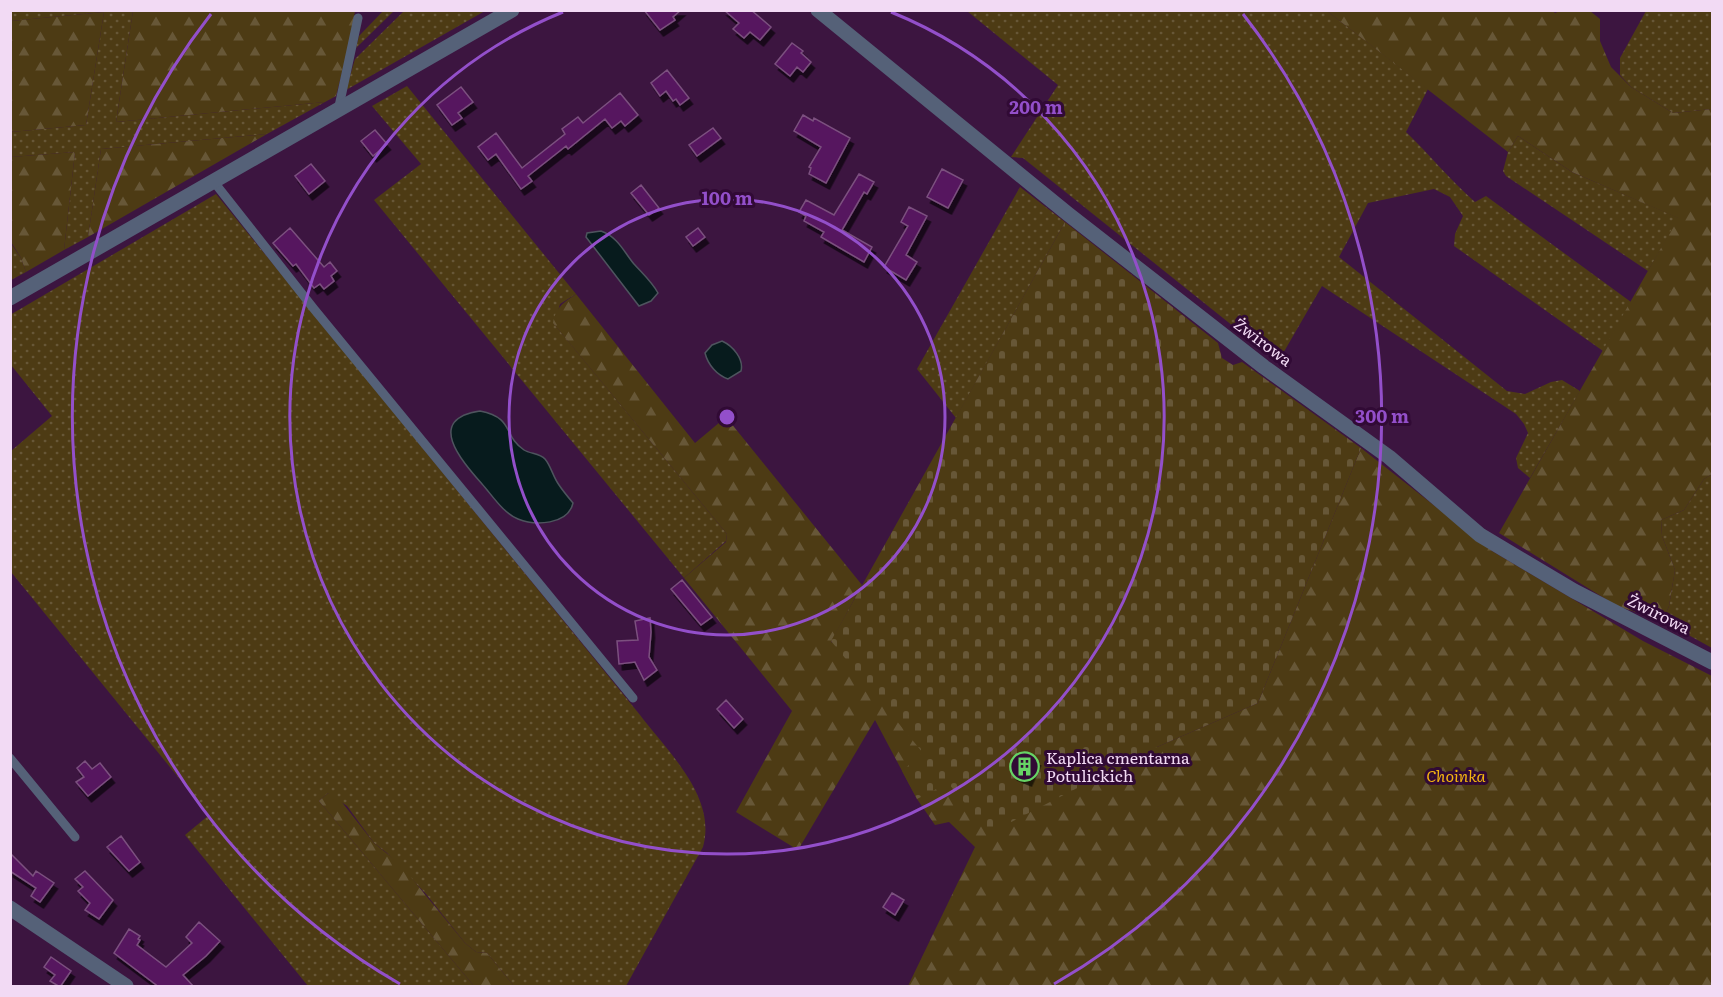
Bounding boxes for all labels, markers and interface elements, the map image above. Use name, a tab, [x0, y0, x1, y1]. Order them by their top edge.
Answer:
text: 200 m	[1009, 93, 1063, 120]
text: 100 m	[701, 184, 753, 211]
street label: Żwirowa	[1229, 311, 1298, 371]
text: 300 m	[1355, 402, 1409, 429]
centre of rings	[717, 407, 737, 427]
street label: Żwirowa	[1624, 587, 1695, 639]
place label: Kaplica cmentarna Potulickich	[1046, 745, 1190, 787]
building icon: Kaplica cmentarna Potulickich	[1009, 751, 1041, 783]
park label: Choinka	[1426, 763, 1487, 787]

